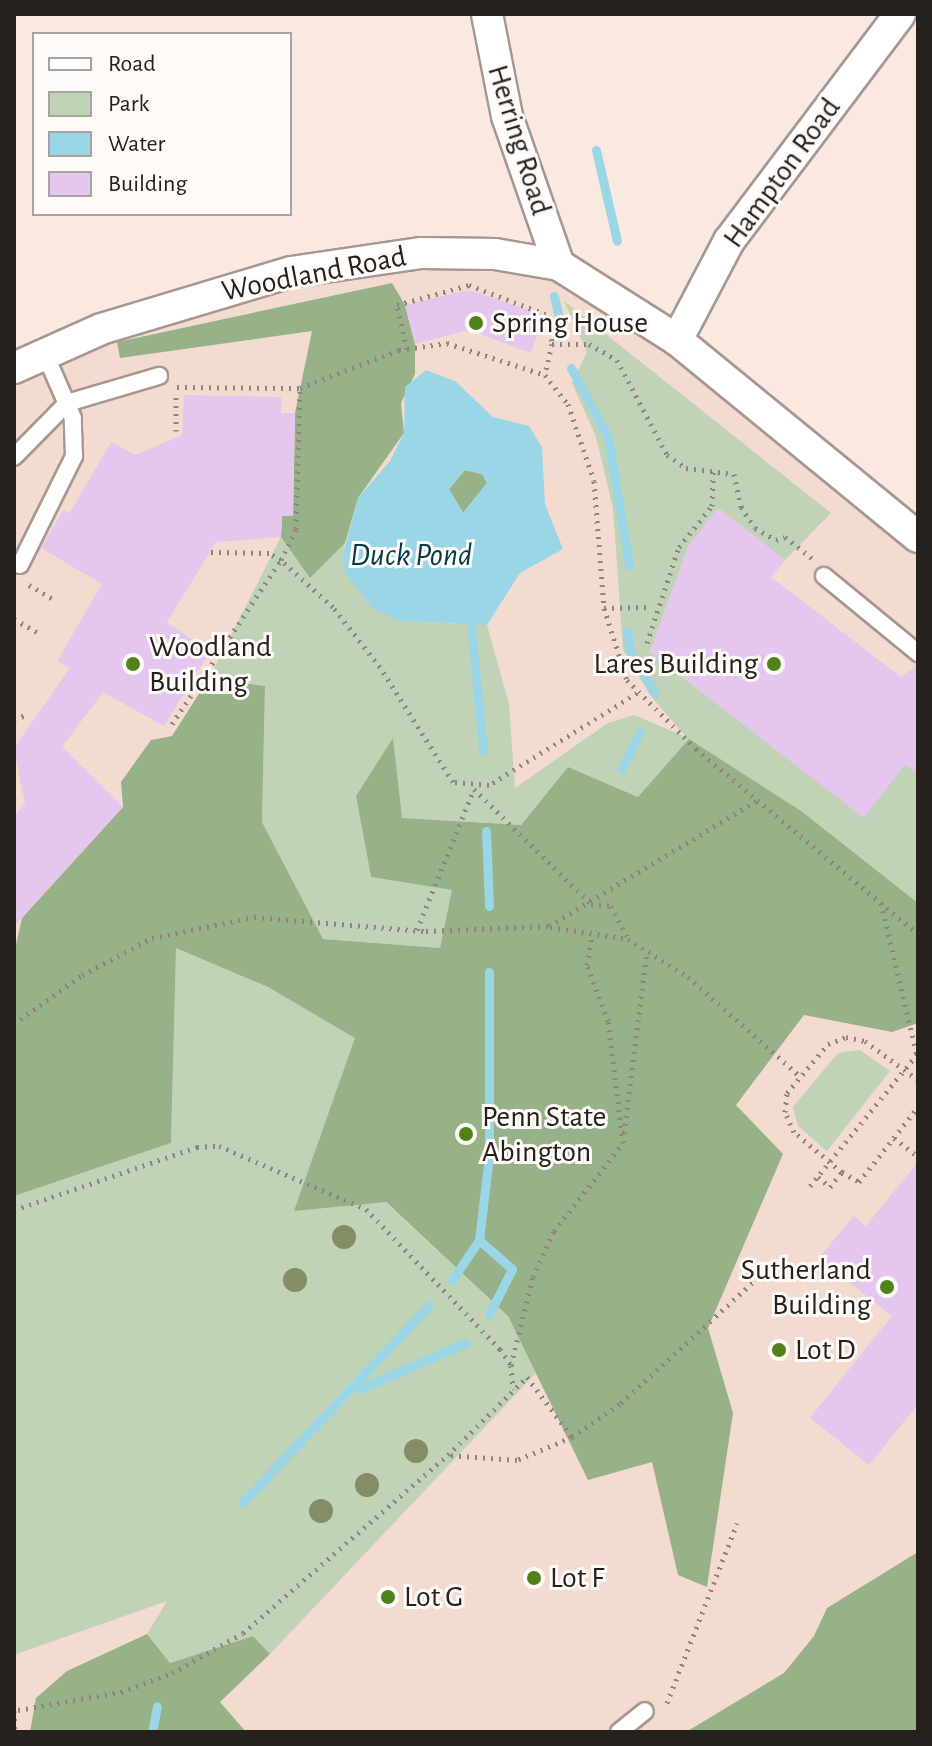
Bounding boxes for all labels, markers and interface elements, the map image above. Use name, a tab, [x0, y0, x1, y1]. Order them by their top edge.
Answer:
legend	[32, 32, 292, 216]
text: Road	[108, 52, 156, 76]
street label: Herring Road	[479, 61, 559, 219]
street label: Hampton Road	[716, 91, 848, 255]
text: Park	[108, 92, 149, 116]
text: Water	[108, 132, 165, 156]
text: Building	[108, 172, 187, 196]
street label: Woodland Road	[219, 238, 409, 310]
place label: Spring House	[492, 305, 648, 341]
marker: Spring House	[467, 314, 485, 332]
water label: Duck Pond	[350, 536, 472, 574]
place label: Woodland Building	[149, 629, 271, 700]
place label: Lares Building	[593, 646, 758, 682]
marker: Woodland Building	[124, 655, 142, 673]
marker: Lares Building	[765, 655, 783, 673]
place label: Penn State Abington	[482, 1099, 606, 1170]
marker: Penn State Abington	[457, 1125, 475, 1143]
place label: Sutherland Building	[741, 1252, 871, 1322]
marker: Sutherland Building	[878, 1278, 896, 1296]
place label: Lot D	[795, 1332, 856, 1368]
marker: Lot D	[770, 1341, 788, 1359]
place label: Lot F	[550, 1560, 604, 1596]
marker: Lot F	[525, 1569, 543, 1587]
place label: Lot G	[404, 1579, 463, 1615]
marker: Lot G	[379, 1588, 397, 1606]

